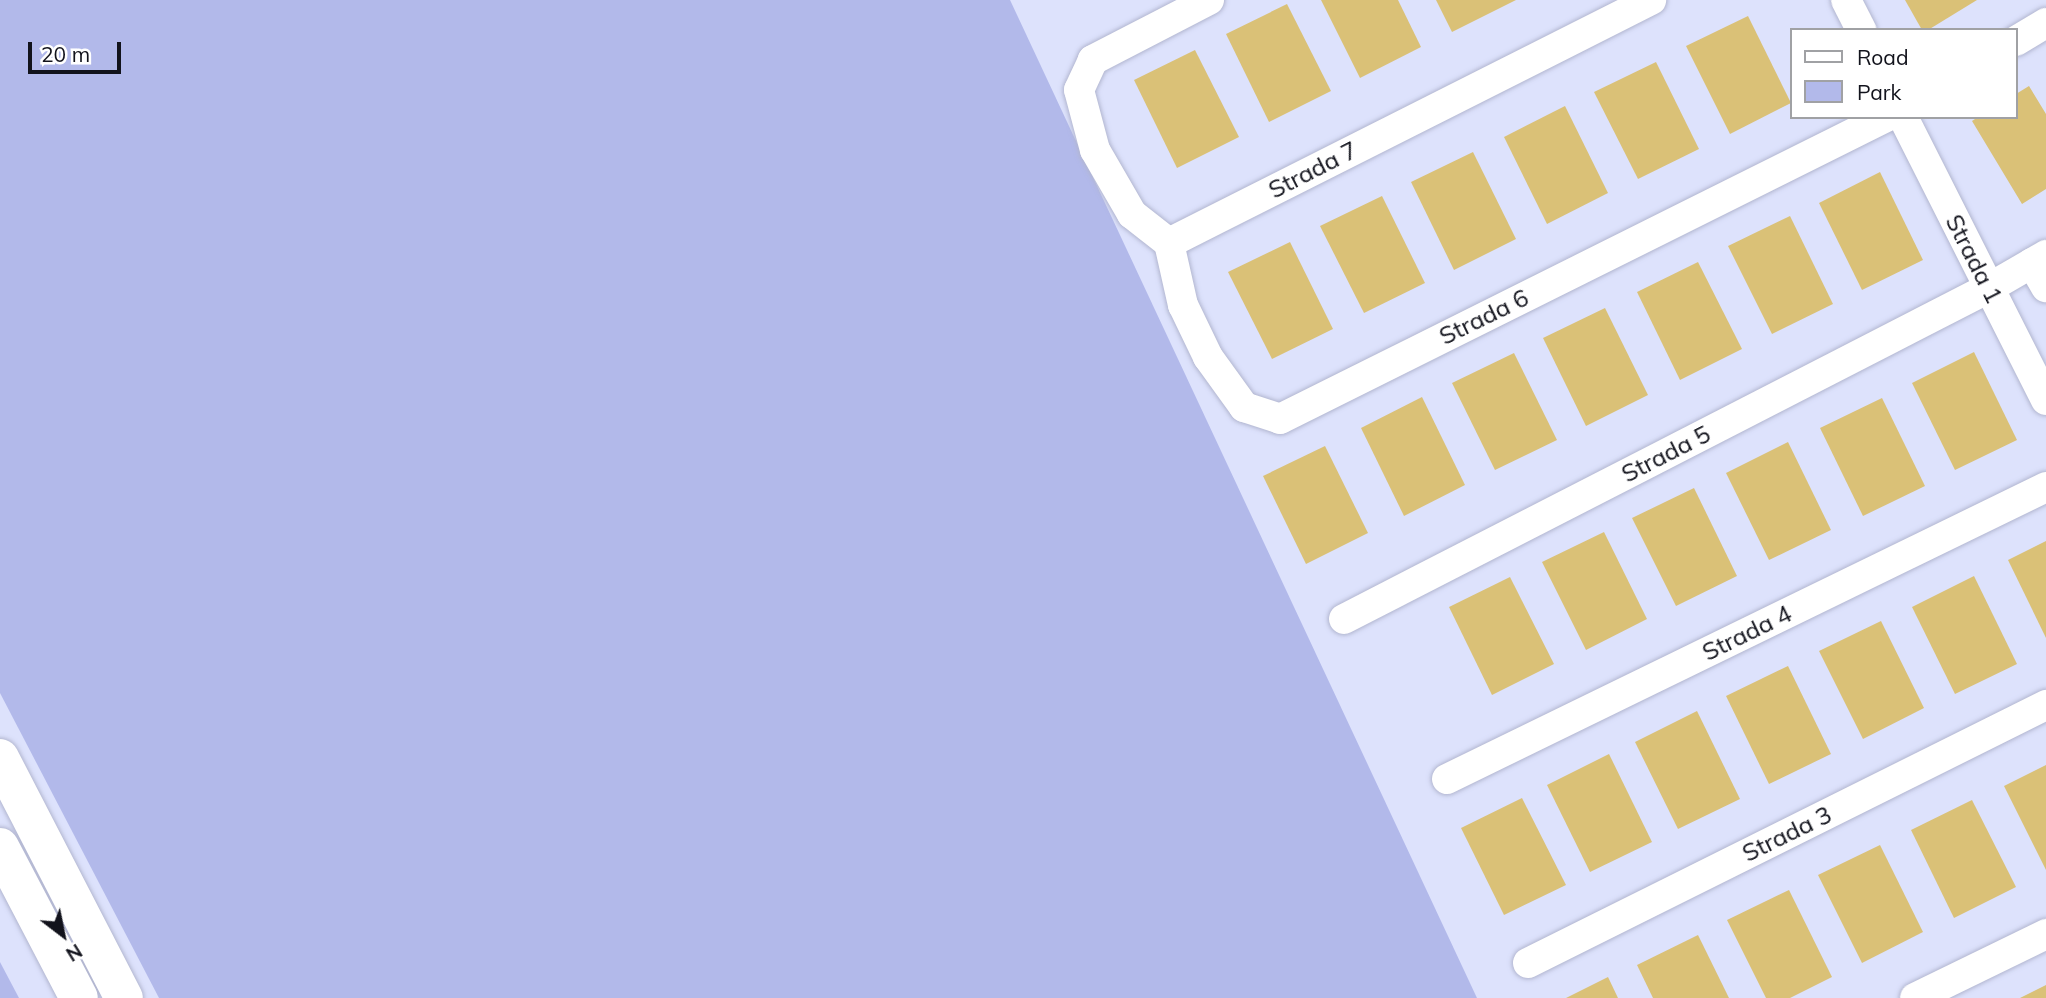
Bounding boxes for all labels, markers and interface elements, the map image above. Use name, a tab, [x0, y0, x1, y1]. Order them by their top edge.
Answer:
scale bar	[32, 28, 124, 72]
legend	[1790, 28, 2018, 119]
text: 20 m	[41, 41, 90, 67]
text: Road	[1857, 44, 1908, 70]
text: Park	[1857, 79, 1901, 105]
street label: Strada 7	[1264, 135, 1362, 205]
street label: Strada 1	[1939, 210, 2009, 308]
street label: Strada 6	[1435, 283, 1533, 351]
street label: Strada 5	[1617, 419, 1715, 489]
street label: Strada 4	[1698, 599, 1796, 667]
street label: Strada 3	[1738, 800, 1836, 868]
north arrow	[28, 900, 98, 970]
text: N	[62, 939, 87, 967]

